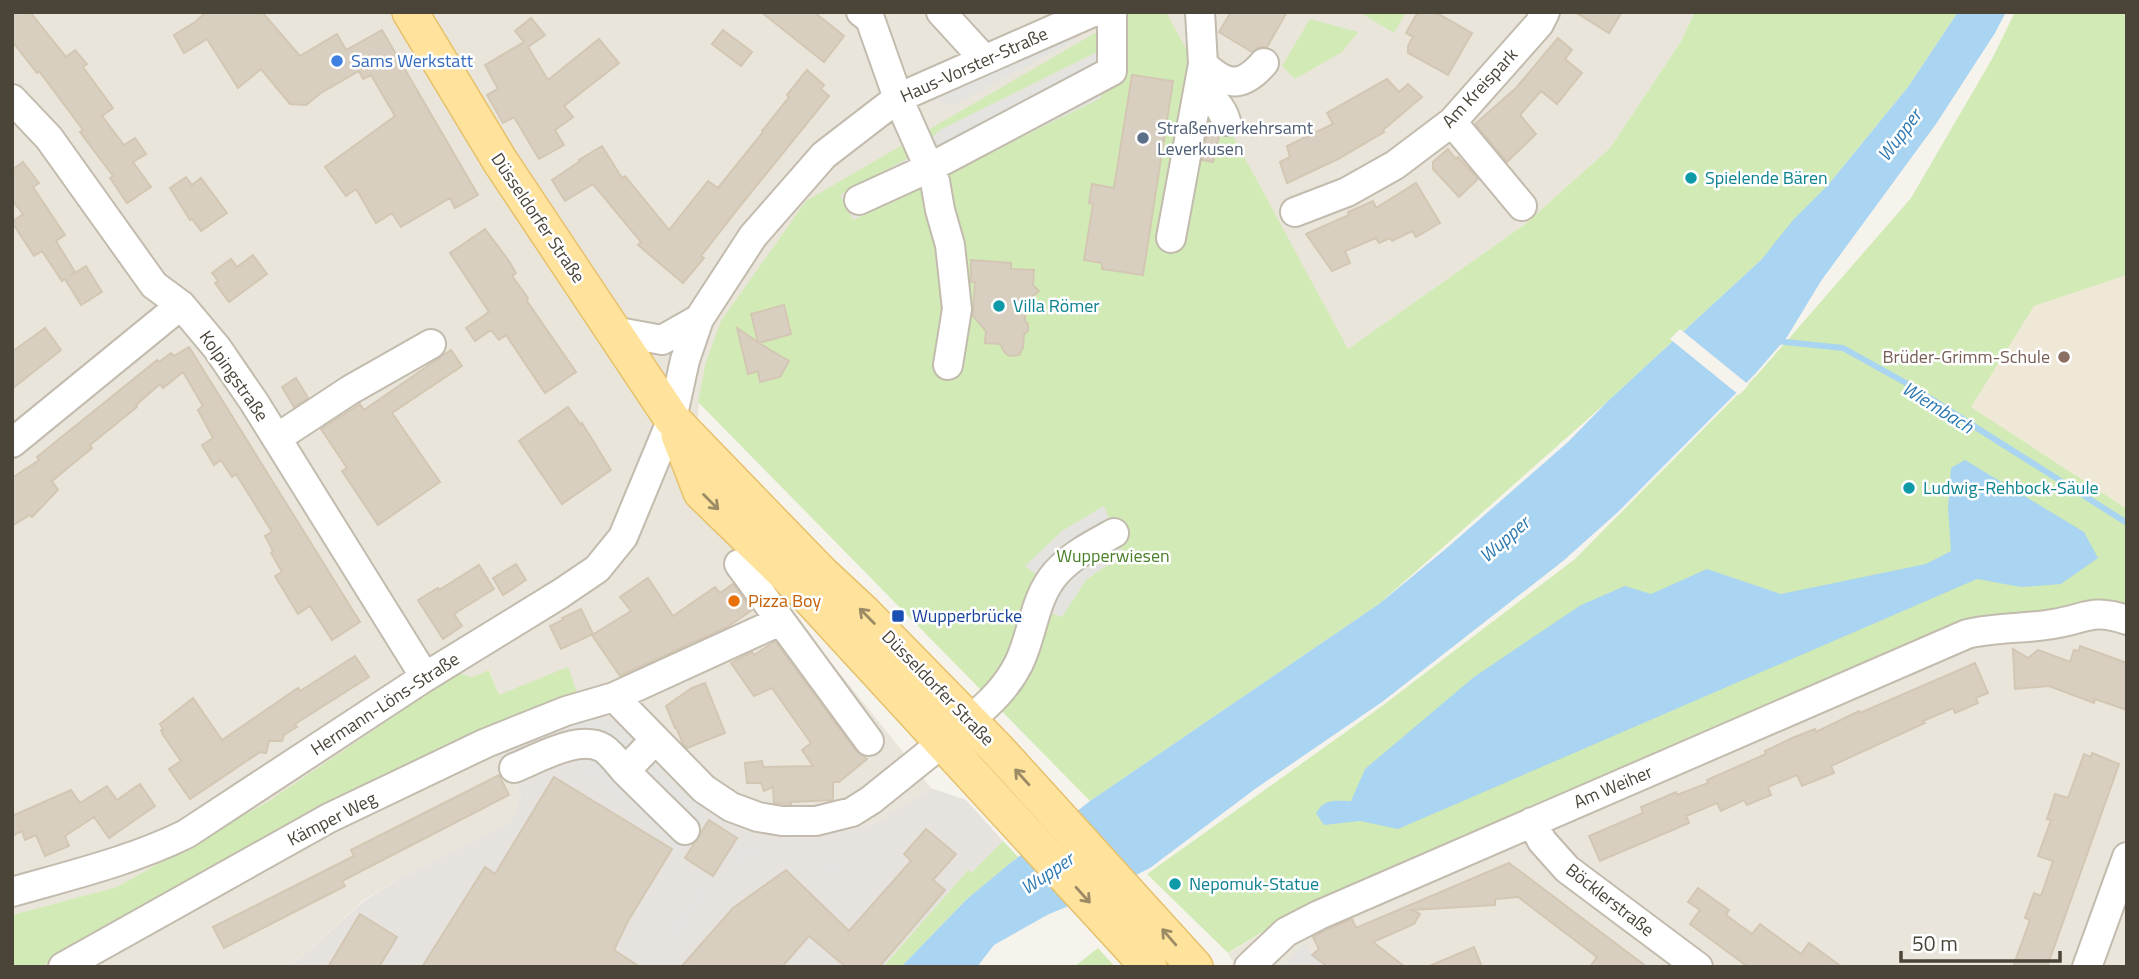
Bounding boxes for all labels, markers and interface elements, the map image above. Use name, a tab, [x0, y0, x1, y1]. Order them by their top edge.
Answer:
street label: Haus-Vorster-Straße	[896, 20, 1052, 109]
street label: Am Kreispark	[1435, 41, 1524, 134]
place label: Sams Werkstatt	[351, 47, 474, 74]
marker: Sams Werkstatt	[329, 53, 345, 69]
water label: Wupper	[1869, 101, 1929, 167]
place label: Straßenverkehrsamt Leverkusen	[1157, 114, 1314, 162]
marker: Straßenverkehrsamt Leverkusen	[1135, 130, 1151, 146]
street label: Düsseldorfer Straße	[485, 147, 592, 288]
place label: Spielende Bären	[1705, 164, 1828, 191]
marker: Spielende Bären	[1683, 170, 1699, 186]
place label: Villa Römer	[1013, 292, 1100, 319]
marker: Villa Römer	[991, 298, 1007, 314]
street label: Kolpingstraße	[193, 325, 276, 427]
place label: Brüder-Grimm-Schule	[1882, 343, 2050, 370]
marker: Brüder-Grimm-Schule	[2056, 349, 2072, 365]
water label: Wiembach	[1897, 373, 1980, 440]
place label: Ludwig-Rehbock-Säule	[1923, 474, 2099, 501]
marker: Ludwig-Rehbock-Säule	[1901, 480, 1917, 496]
one-way arrow	[703, 493, 720, 510]
water label: Wupper	[1472, 507, 1537, 569]
park label: Wupperwiesen	[1056, 542, 1170, 569]
place label: Pizza Boy	[748, 587, 821, 614]
marker: Pizza Boy	[726, 593, 742, 609]
place label: Wupperbrücke	[912, 602, 1022, 629]
one-way arrow	[859, 608, 876, 625]
marker: Wupperbrücke	[890, 608, 906, 624]
street label: Düsseldorfer Straße	[876, 624, 1001, 752]
street label: Hermann-Löns-Straße	[305, 645, 464, 762]
street label: Am Weiher	[1569, 758, 1656, 815]
one-way arrow	[1014, 768, 1030, 786]
street label: Kämper Weg	[282, 785, 381, 853]
water label: Wupper	[1014, 843, 1081, 901]
street label: Böcklerstraße	[1560, 856, 1660, 943]
place label: Nepomuk-Statue	[1189, 870, 1319, 897]
marker: Nepomuk-Statue	[1167, 876, 1183, 892]
one-way arrow	[1075, 886, 1092, 903]
scale bar	[1901, 920, 2060, 964]
text: 50 m	[1912, 927, 1958, 959]
one-way arrow	[1161, 928, 1177, 946]

